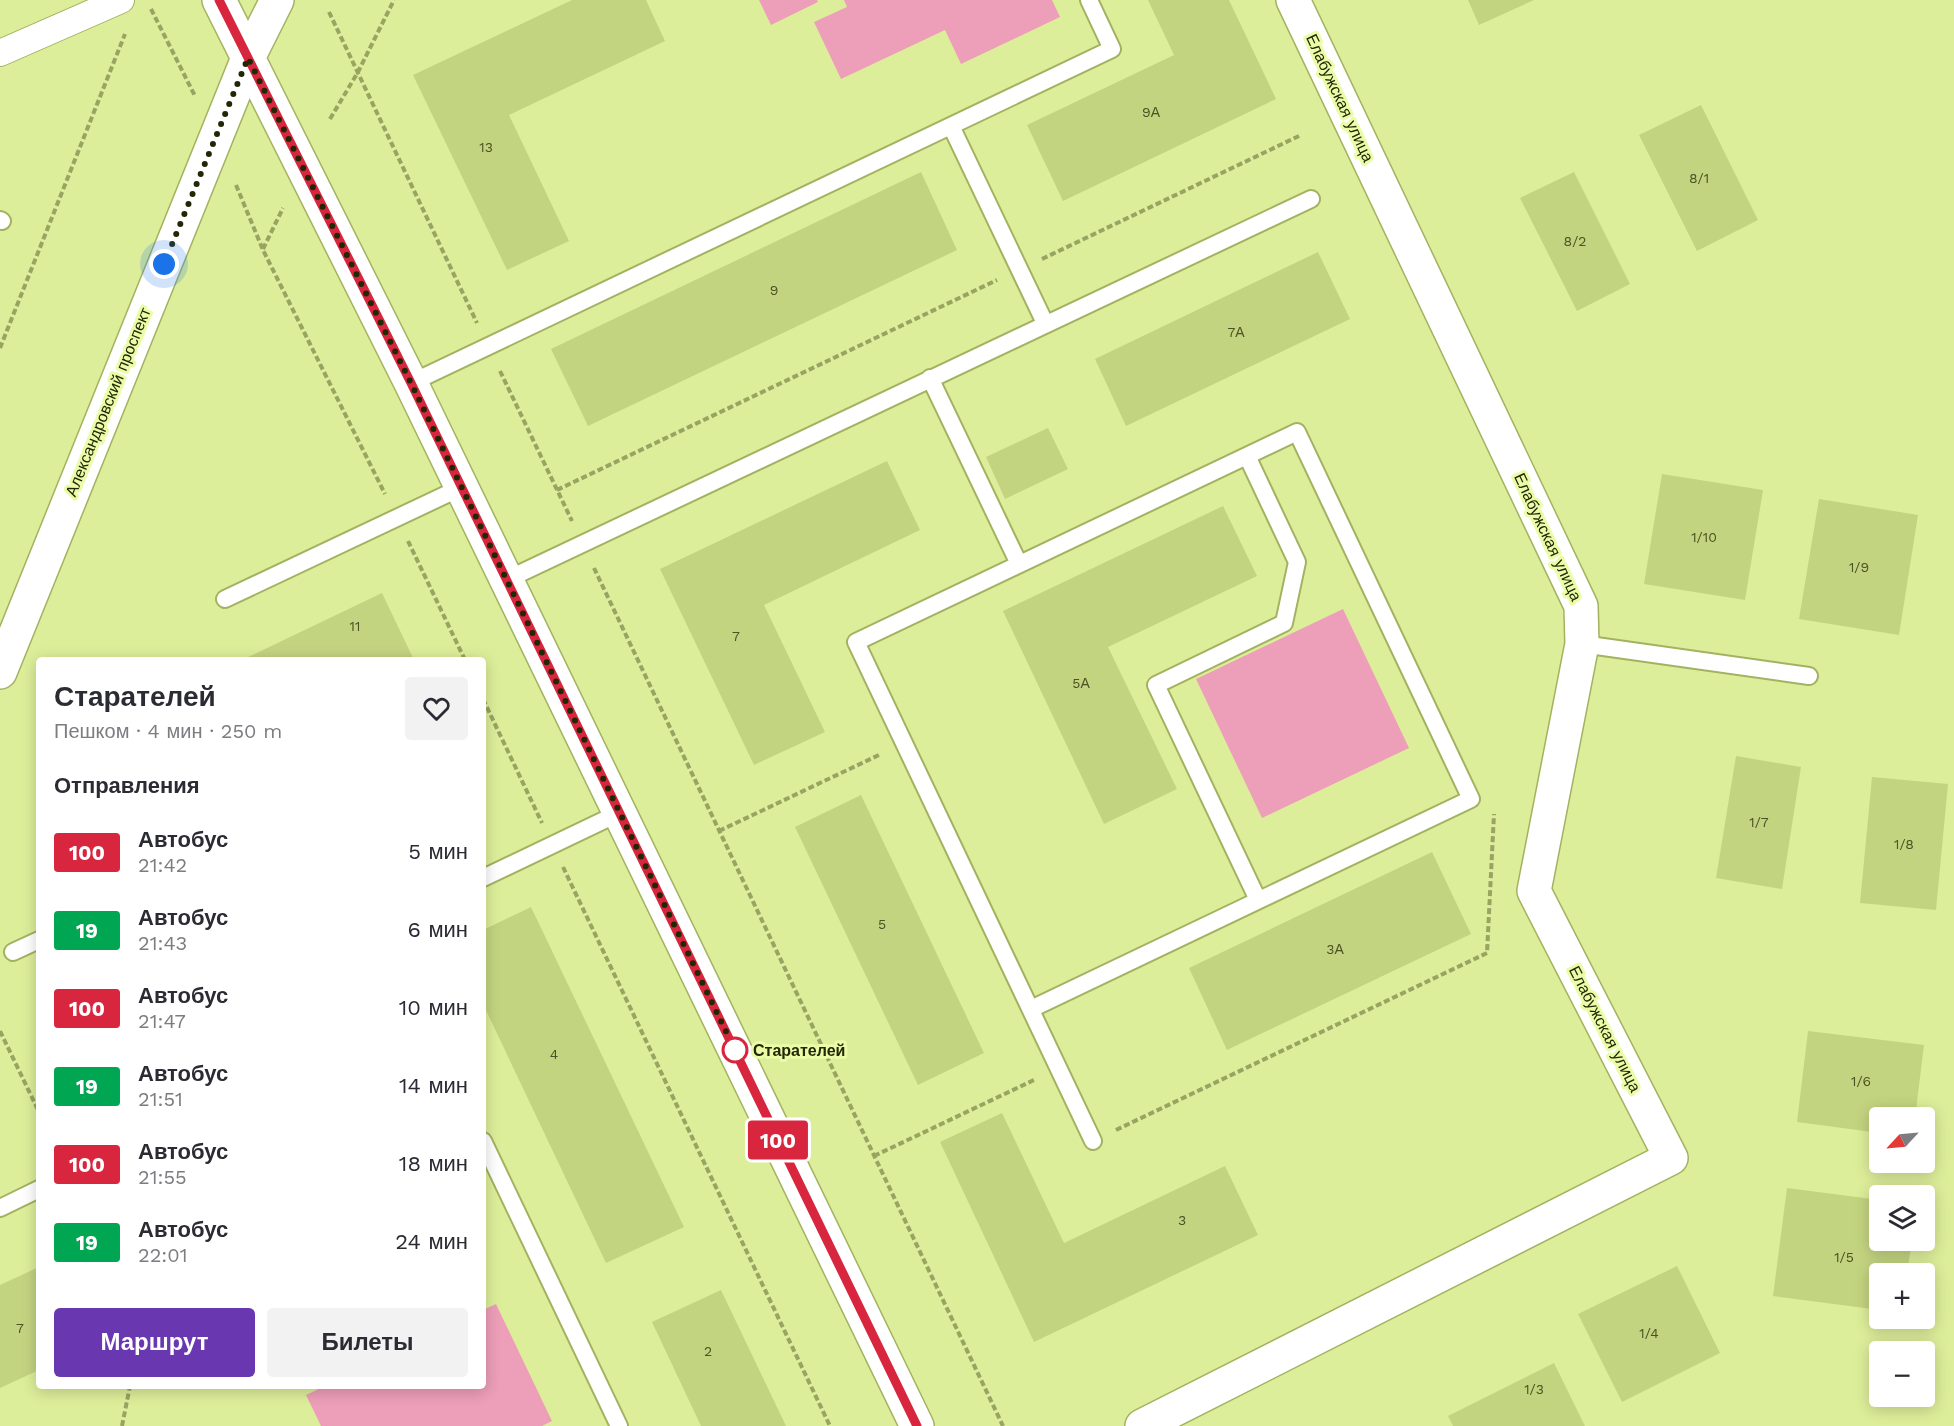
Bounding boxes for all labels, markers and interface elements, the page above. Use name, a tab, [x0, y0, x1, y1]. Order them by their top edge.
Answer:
street label: Елабужская улица	[1302, 31, 1378, 165]
house number: 9А	[1142, 104, 1161, 120]
house number: 13	[479, 139, 493, 155]
house number: 8/1	[1689, 170, 1709, 186]
house number: 8/2	[1564, 233, 1586, 249]
your location	[149, 249, 179, 279]
house number: 9	[770, 282, 778, 298]
street label: Александровский проспект	[61, 304, 155, 499]
house number: 7А	[1227, 324, 1245, 340]
street label: Елабужская улица	[1510, 470, 1586, 604]
house number: 1/10	[1691, 529, 1717, 545]
house number: 1/9	[1849, 559, 1869, 575]
house number: 11	[350, 618, 360, 634]
house number: 7	[732, 628, 740, 644]
house number: 5А	[1072, 675, 1090, 691]
button: heart	[405, 677, 468, 740]
text: Старателей	[54, 680, 216, 713]
text: Пешком · 4 мин · 250 m	[54, 719, 282, 743]
text: Отправления	[54, 773, 200, 798]
house number: 1/7	[1749, 814, 1769, 830]
text: Автобус	[138, 827, 228, 852]
house number: 1/8	[1894, 836, 1914, 852]
text: 5 мин	[408, 839, 468, 864]
text: 100	[69, 840, 105, 865]
text: 21:42	[138, 853, 187, 877]
text: Автобус	[138, 905, 228, 930]
house number: 5	[878, 916, 886, 932]
text: 6 мин	[408, 917, 468, 942]
text: 19	[76, 918, 98, 943]
text: 21:43	[138, 931, 187, 955]
house number: 3А	[1326, 941, 1344, 957]
street label: Елабужская улица	[1565, 963, 1645, 1095]
text: Автобус	[138, 983, 228, 1008]
text: 10 мин	[399, 995, 468, 1020]
text: 100	[69, 996, 105, 1021]
text: 21:47	[138, 1009, 186, 1033]
marker: Старателей	[722, 1037, 748, 1063]
place label: Старателей	[753, 1041, 845, 1060]
house number: 4	[550, 1046, 558, 1062]
text: Автобус	[138, 1061, 228, 1086]
text: 14 мин	[399, 1073, 468, 1098]
house number: 1/6	[1851, 1073, 1871, 1089]
text: 19	[76, 1074, 98, 1099]
text: 21:51	[138, 1087, 183, 1111]
north arrow	[1869, 1107, 1935, 1173]
map controls	[1869, 1107, 1935, 1407]
line badge: 100	[744, 1120, 812, 1160]
text: 100	[760, 1128, 796, 1153]
text: Автобус	[138, 1139, 228, 1164]
text: 18 мин	[399, 1151, 468, 1176]
text: 100	[69, 1152, 105, 1177]
text: 21:55	[138, 1165, 187, 1189]
button: layers	[1869, 1185, 1935, 1251]
house number: 3	[1178, 1212, 1186, 1228]
text: Автобус	[138, 1217, 228, 1242]
text: 24 мин	[395, 1229, 468, 1254]
text: 19	[76, 1230, 98, 1255]
text: 22:01	[138, 1243, 187, 1267]
house number: 1/5	[1834, 1249, 1854, 1265]
button: +	[1869, 1263, 1935, 1329]
button: Маршрут	[54, 1308, 255, 1377]
button: Билеты	[267, 1308, 468, 1377]
house number: 7	[16, 1320, 24, 1336]
house number: 1/4	[1639, 1325, 1659, 1341]
button: −	[1869, 1341, 1935, 1407]
house number: 2	[704, 1343, 712, 1359]
house number: 1/3	[1524, 1381, 1544, 1397]

